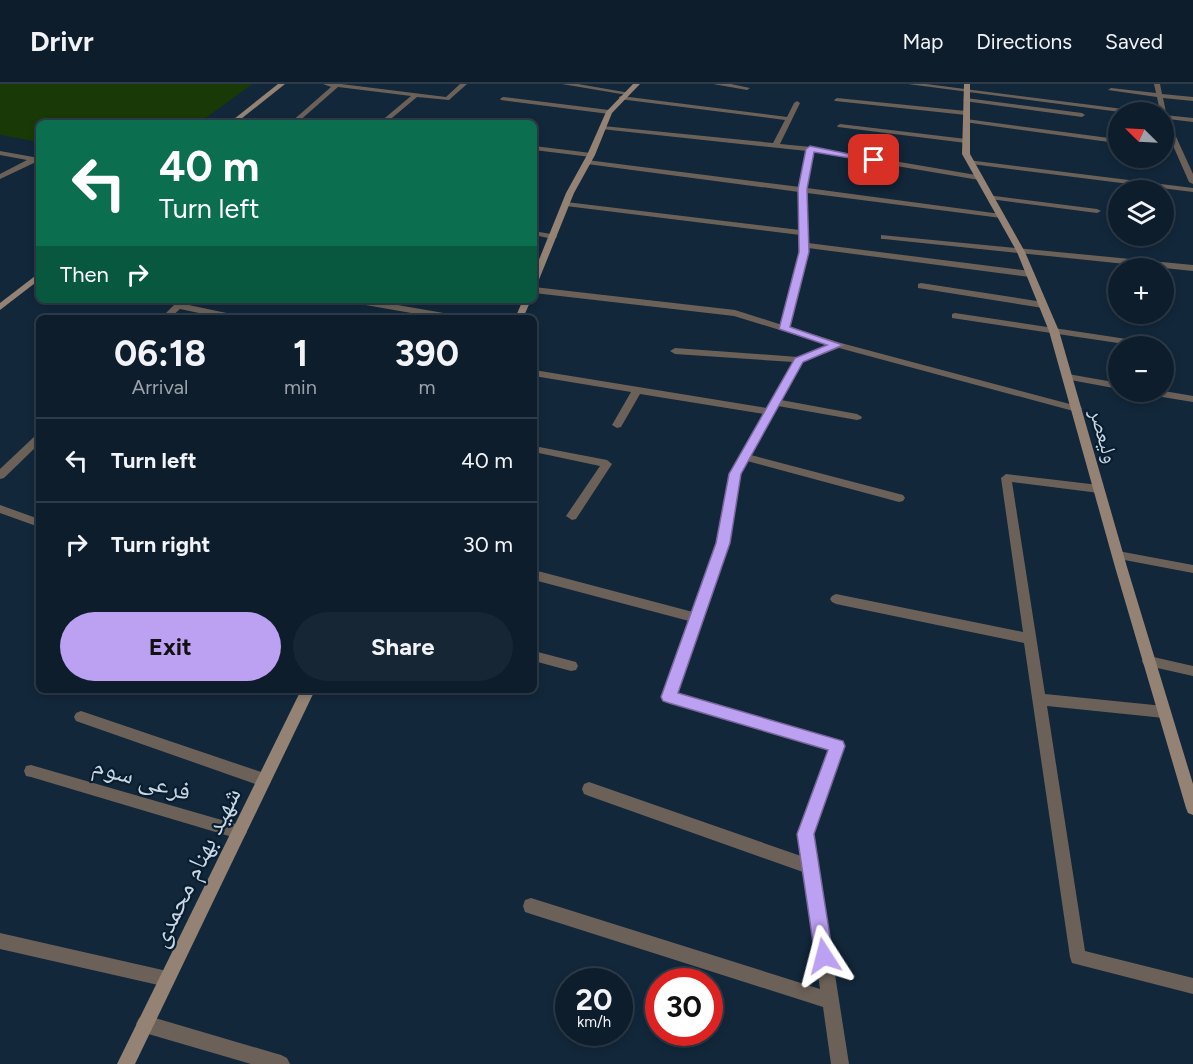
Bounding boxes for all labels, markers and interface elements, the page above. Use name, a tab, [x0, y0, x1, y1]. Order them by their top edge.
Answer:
text: Drivr	[30, 24, 94, 58]
text: Map	[902, 29, 943, 54]
text: Directions	[976, 29, 1072, 54]
text: Saved	[1105, 29, 1163, 54]
north arrow	[1108, 102, 1174, 168]
map controls	[1108, 102, 1174, 402]
pin	[848, 134, 899, 185]
text: 40 m	[159, 141, 259, 192]
icon: arrive	[857, 143, 890, 176]
icon: left	[60, 144, 138, 222]
button: layers	[1108, 180, 1174, 246]
text: Turn left	[159, 192, 259, 225]
icon: right	[121, 258, 154, 291]
button: +	[1108, 258, 1174, 324]
text: Then	[60, 261, 109, 288]
text: 06:18	[114, 332, 206, 375]
text: 1	[293, 332, 308, 375]
text: 390	[395, 332, 459, 375]
button: −	[1108, 336, 1174, 402]
text: Arrival	[132, 375, 188, 399]
text: min	[284, 375, 317, 399]
text: m	[418, 375, 435, 399]
street label: ولیعصر	[1085, 405, 1124, 466]
icon: left	[60, 444, 93, 477]
text: Turn left	[111, 447, 197, 474]
text: 40 m	[461, 447, 513, 474]
icon: right	[60, 528, 93, 561]
text: Turn right	[111, 531, 210, 558]
text: 30 m	[463, 531, 513, 558]
button: Exit	[60, 612, 281, 681]
button: Share	[293, 612, 513, 681]
street label: فرعی سوم	[89, 749, 195, 809]
street label: شهید بهنام محمدی	[143, 782, 249, 953]
position arrow	[792, 924, 856, 988]
speed limit sign: 30	[645, 968, 723, 1046]
text: 20	[576, 981, 612, 1018]
text: km/h	[577, 1013, 611, 1031]

